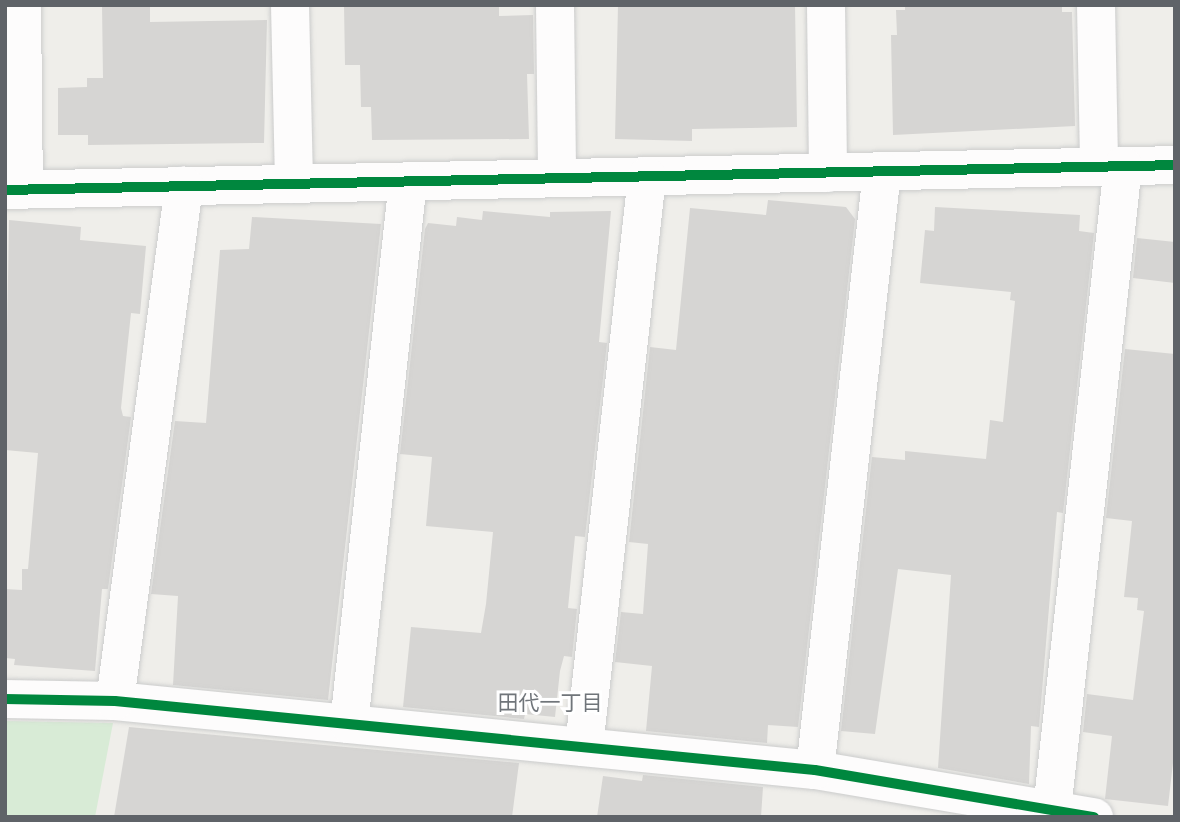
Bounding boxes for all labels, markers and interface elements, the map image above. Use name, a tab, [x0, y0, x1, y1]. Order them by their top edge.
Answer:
district label: 田代一丁目	[498, 689, 602, 715]

